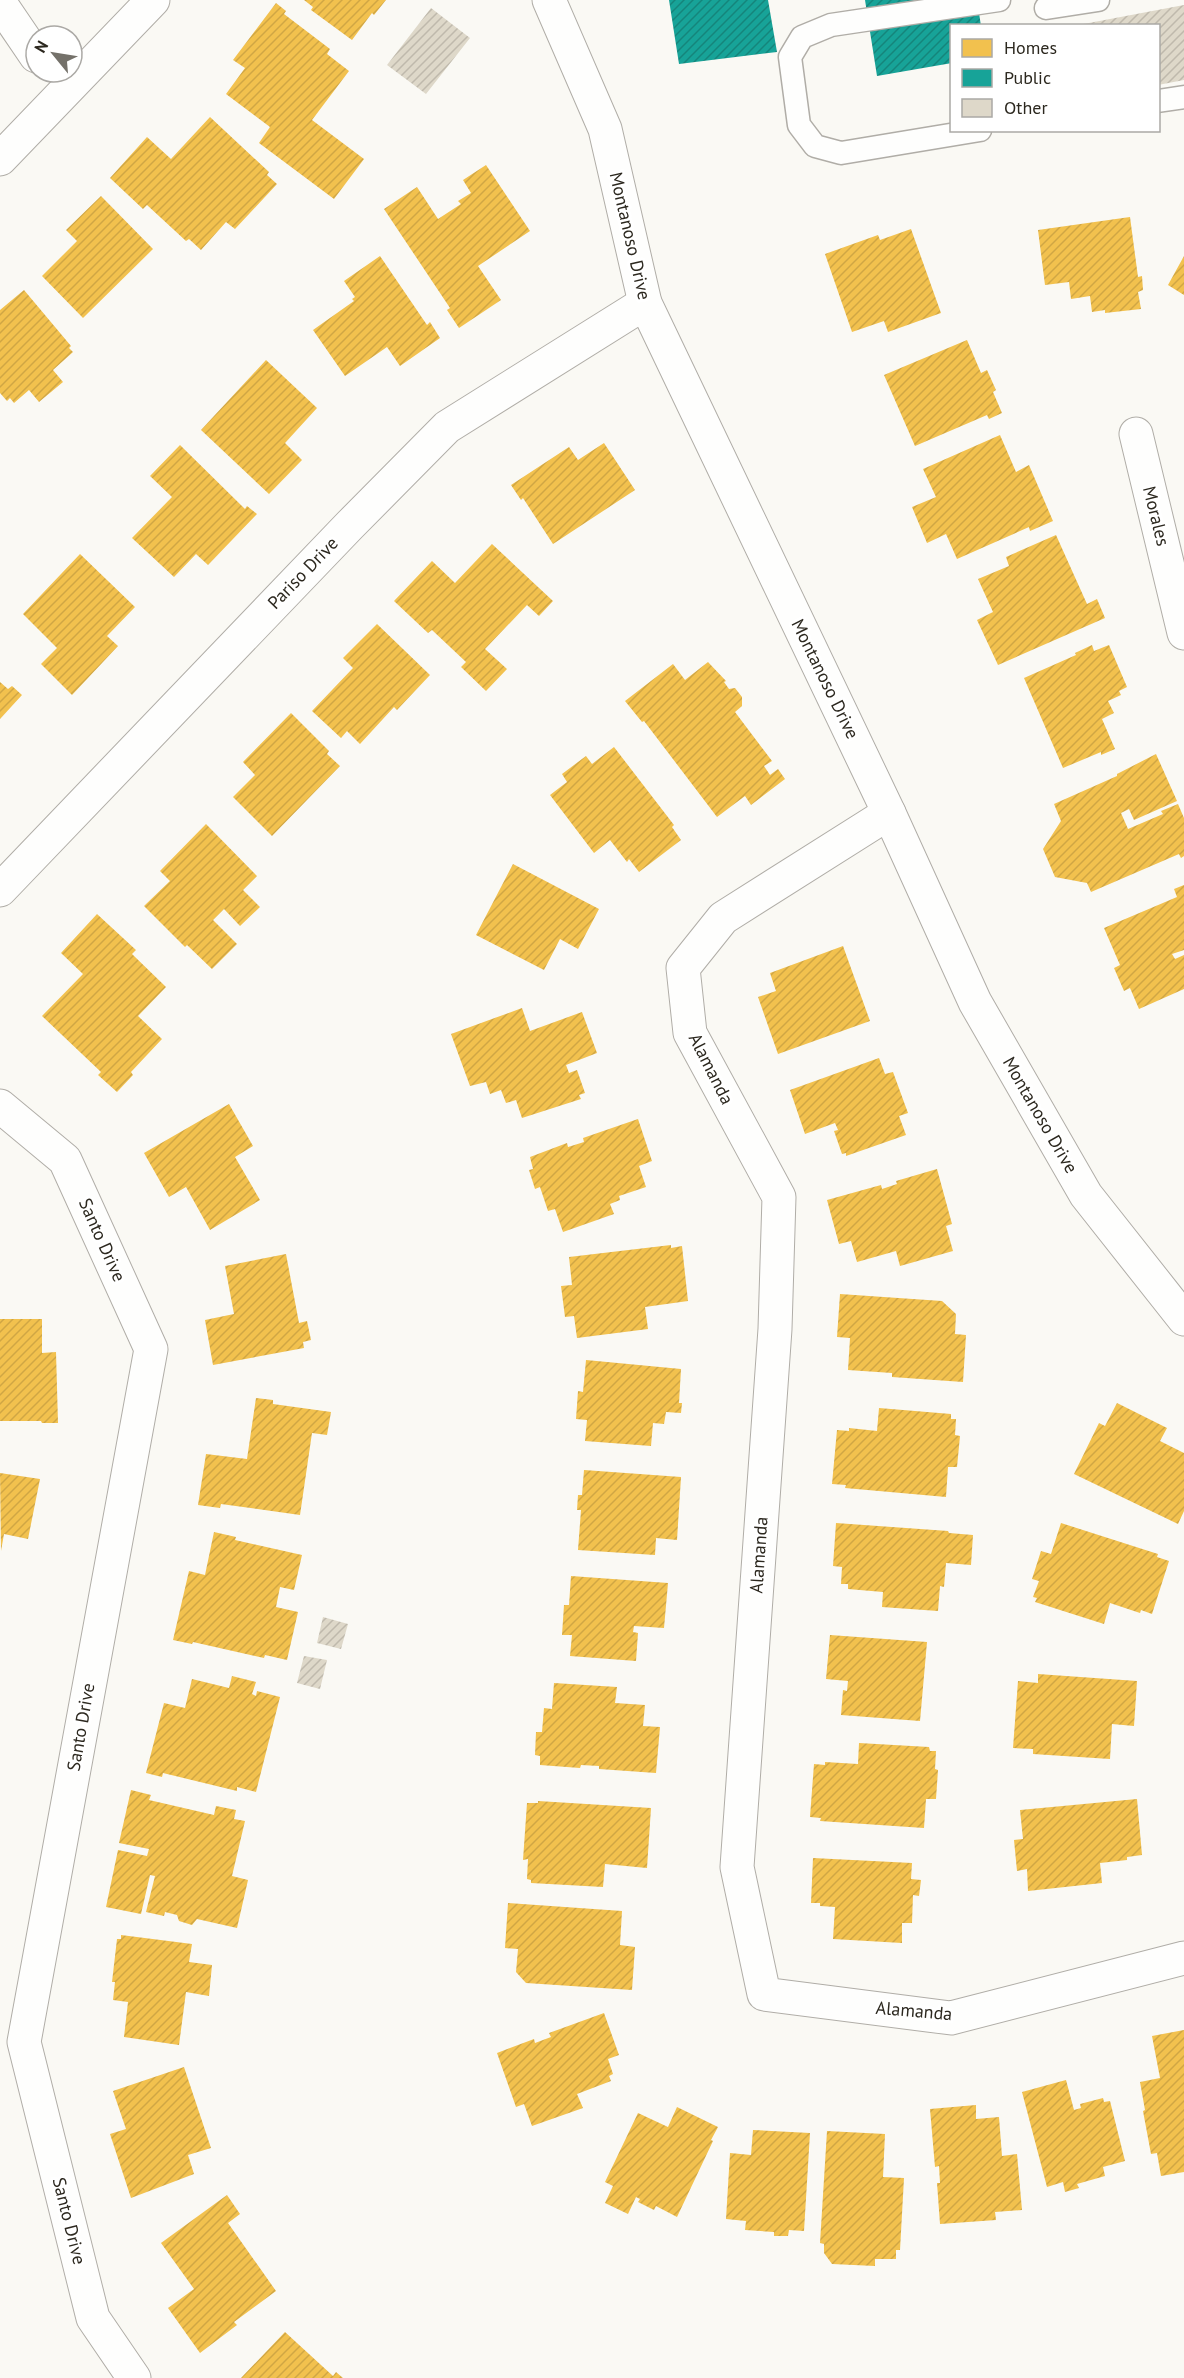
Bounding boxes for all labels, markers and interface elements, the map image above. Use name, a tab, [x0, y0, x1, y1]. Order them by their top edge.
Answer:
north arrow	[24, 24, 84, 84]
legend	[950, 24, 1160, 132]
text: Homes	[1004, 36, 1057, 59]
text: N	[30, 37, 52, 56]
text: Public	[1004, 66, 1051, 89]
text: Other	[1004, 96, 1048, 119]
street label: Montanoso Drive	[605, 170, 656, 302]
street label: Morales	[1138, 484, 1175, 548]
street label: Pariso Drive	[263, 532, 343, 614]
street label: Montanoso Drive	[786, 615, 864, 743]
street label: Alamanda	[684, 1029, 739, 1108]
street label: Montanoso Drive	[998, 1052, 1083, 1177]
street label: Santo Drive	[74, 1194, 131, 1285]
street label: Alamanda	[744, 1516, 773, 1594]
street label: Santo Drive	[61, 1681, 100, 1773]
street label: Alamanda	[875, 1996, 953, 2025]
street label: Santo Drive	[48, 2175, 91, 2267]

